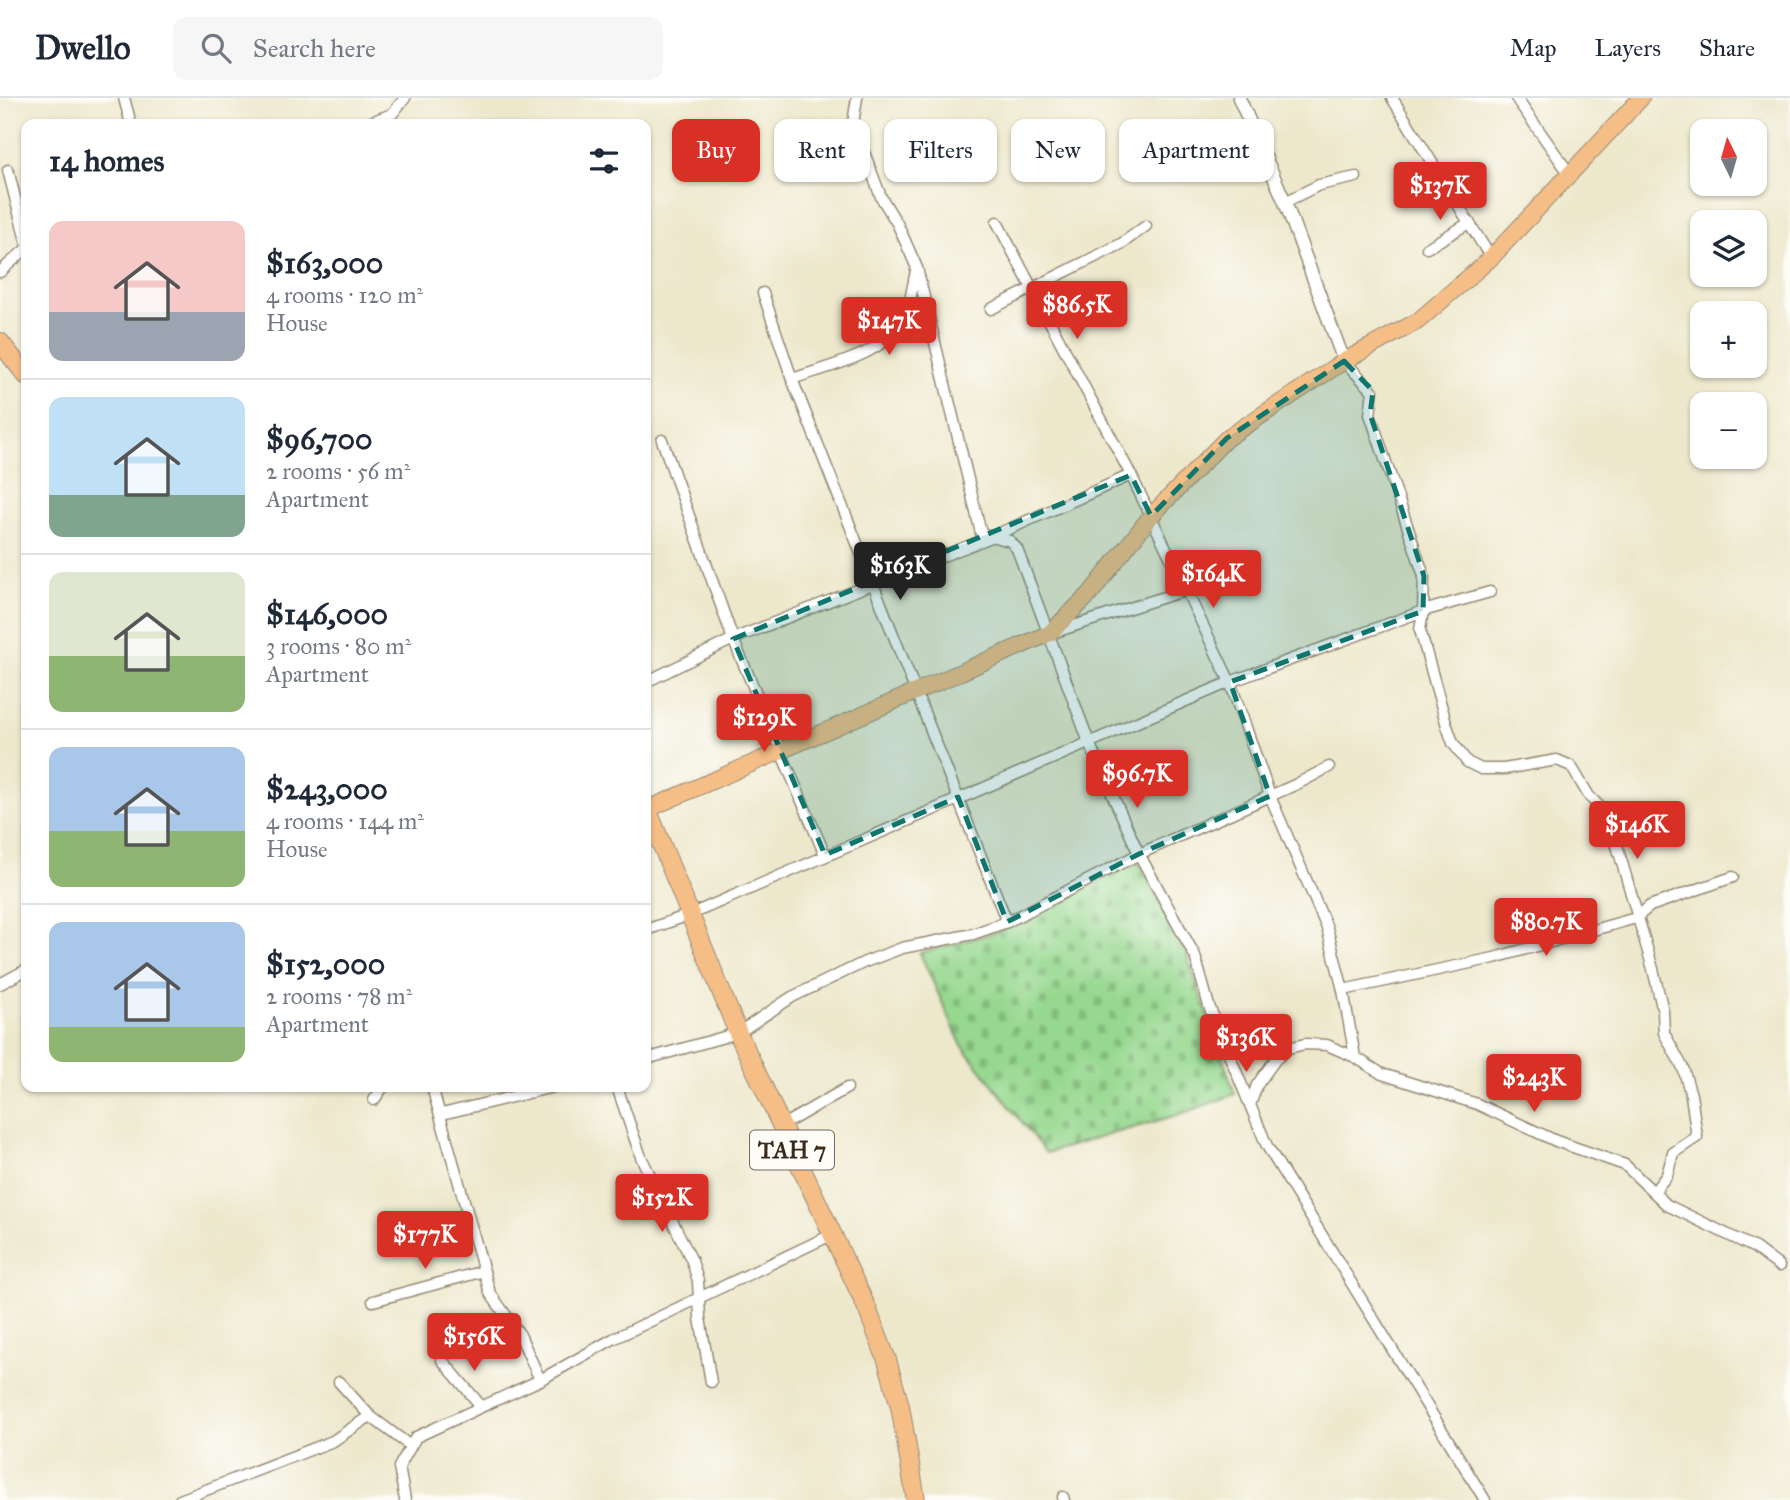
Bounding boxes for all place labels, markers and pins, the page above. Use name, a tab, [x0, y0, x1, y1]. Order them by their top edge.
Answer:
pin: $137K	[1391, 162, 1489, 222]
pin: $86.5K	[1020, 282, 1134, 341]
pin: $147K	[840, 298, 938, 357]
pin: $163K	[851, 542, 949, 602]
pin: $164K	[1164, 550, 1262, 610]
pin: $129K	[715, 694, 813, 754]
pin: $96.7K	[1080, 750, 1194, 810]
pin: $146K	[1588, 802, 1686, 861]
pin: $80.7K	[1489, 898, 1603, 958]
pin: $136K	[1197, 1014, 1295, 1074]
pin: $243K	[1485, 1054, 1583, 1114]
pin: $152K	[613, 1174, 711, 1234]
pin: $177K	[376, 1212, 474, 1271]
pin: $156K	[425, 1314, 523, 1373]

